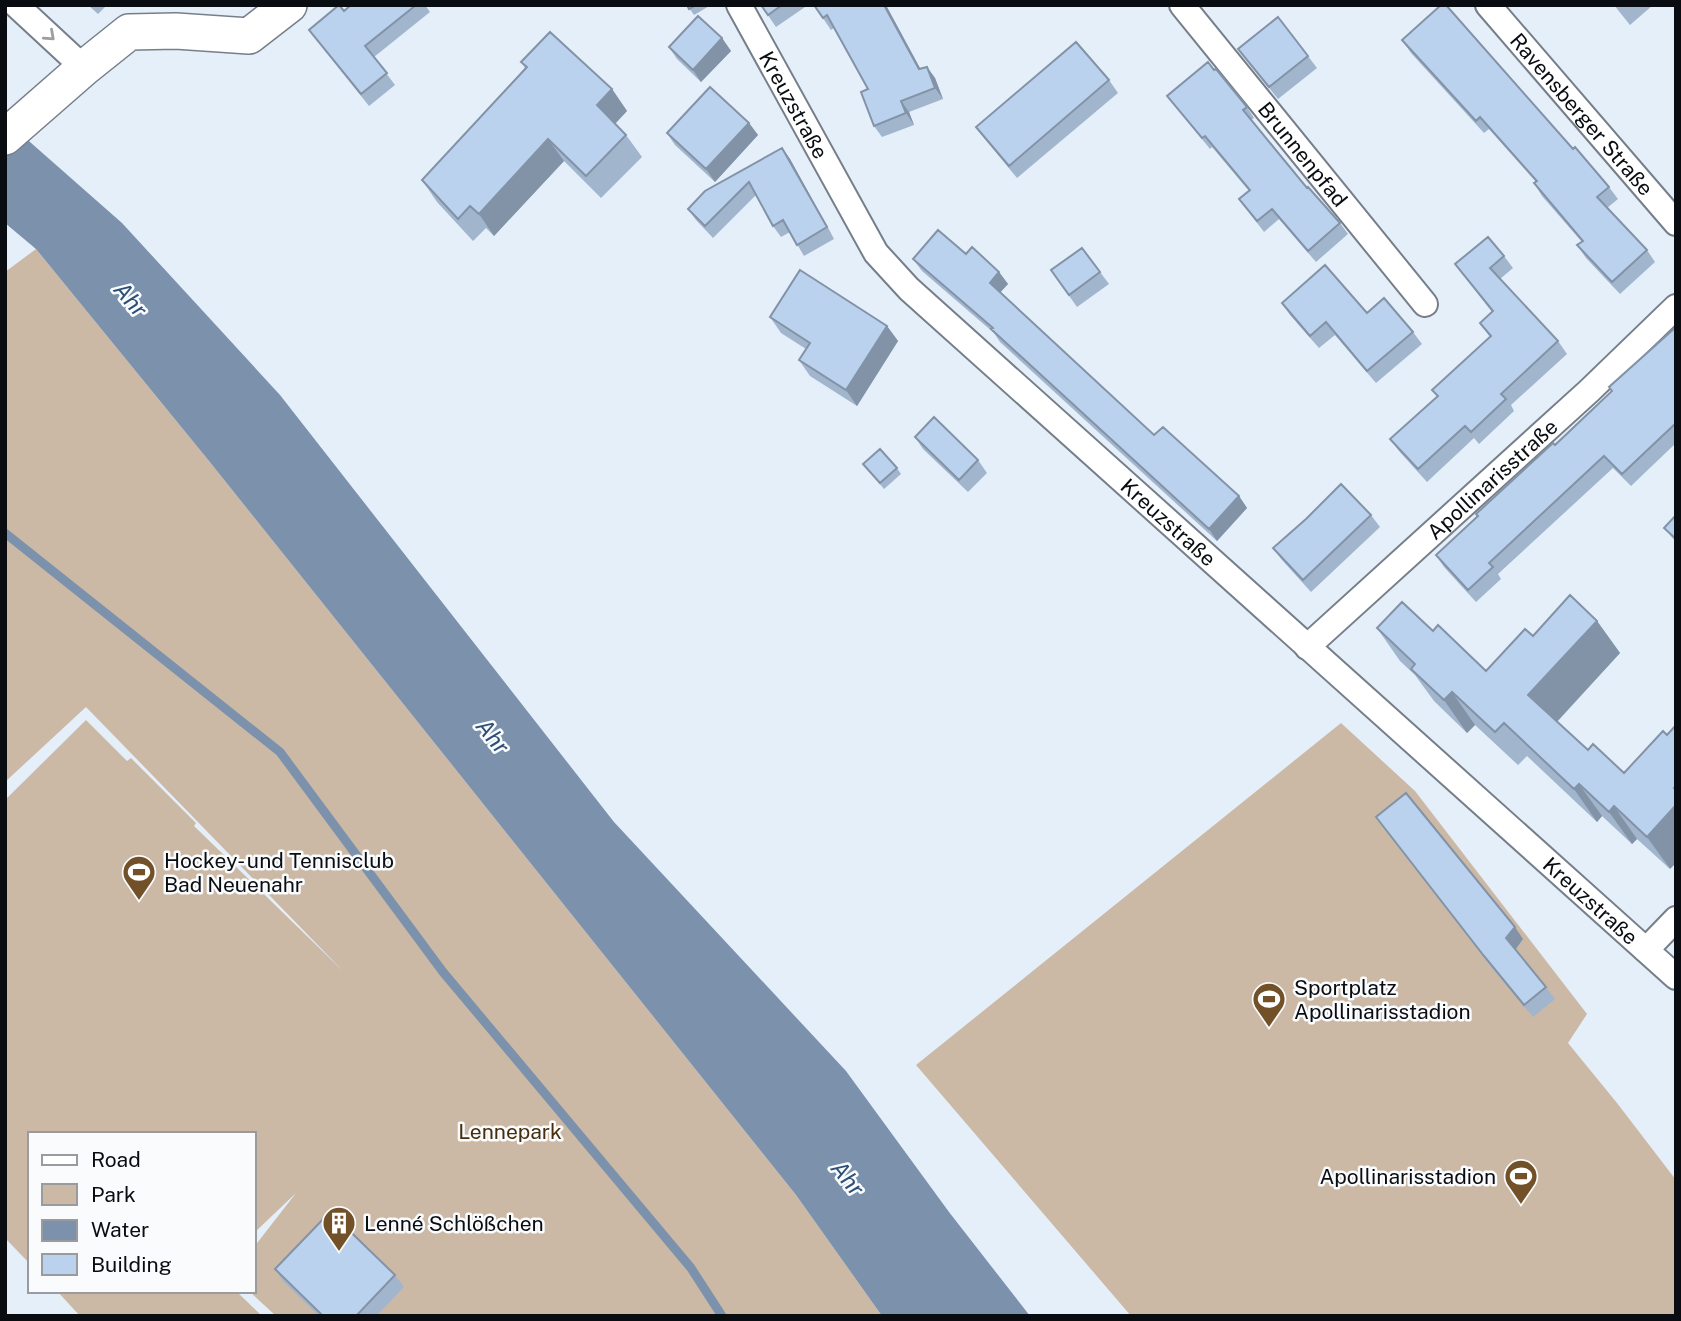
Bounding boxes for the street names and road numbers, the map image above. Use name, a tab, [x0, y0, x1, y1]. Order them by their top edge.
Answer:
street label: Ravensberger Straße	[1505, 28, 1659, 200]
street label: Kreuzstraße	[754, 47, 834, 163]
street label: Brunnenpfad	[1253, 97, 1353, 211]
street label: Apollinarisstraße	[1422, 414, 1562, 544]
street label: Kreuzstraße	[1116, 473, 1221, 571]
street label: Kreuzstraße	[1538, 852, 1643, 950]

